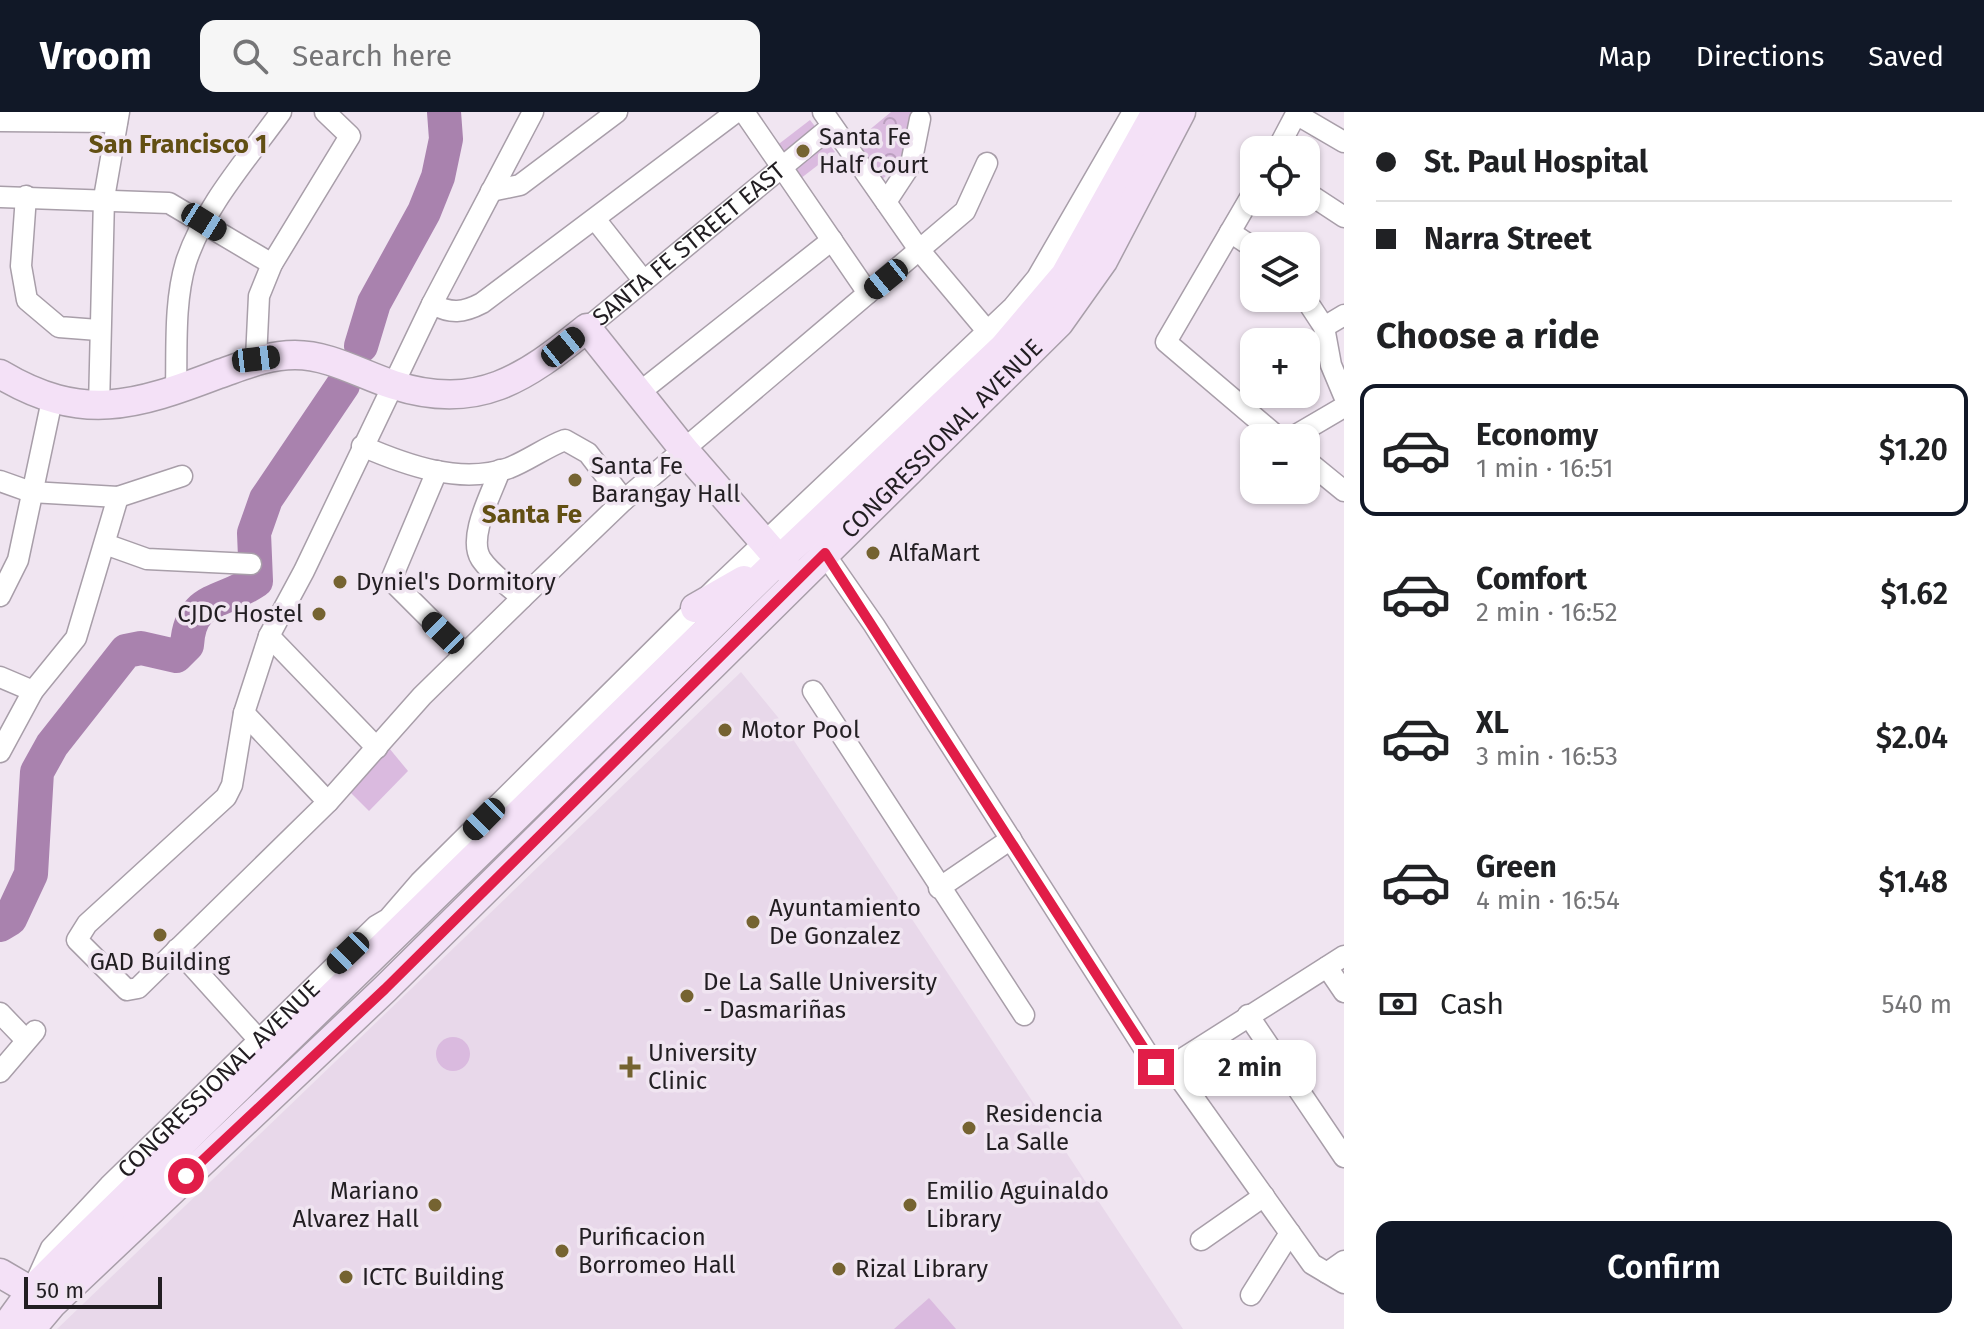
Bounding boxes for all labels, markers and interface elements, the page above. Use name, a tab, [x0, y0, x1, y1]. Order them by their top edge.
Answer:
search box	[200, 20, 760, 92]
text: Vroom	[40, 33, 152, 79]
icon: search	[228, 34, 272, 78]
text: Search here	[292, 38, 452, 74]
text: Map	[1598, 40, 1652, 73]
text: Directions	[1696, 40, 1824, 73]
text: Saved	[1868, 40, 1944, 73]
place label: Santa Fe Half Court	[819, 123, 929, 179]
district label: San Francisco 1	[89, 129, 267, 160]
map controls	[1240, 136, 1320, 504]
button: locate	[1240, 136, 1320, 216]
marker: Santa Fe Half Court	[794, 142, 812, 160]
text: St. Paul Hospital	[1424, 144, 1648, 180]
street label: SANTA FE STREET EAST	[587, 156, 791, 332]
car	[177, 199, 231, 245]
text: Narra Street	[1424, 221, 1591, 257]
button: layers	[1240, 232, 1320, 312]
car	[860, 255, 912, 303]
text: Choose a ride	[1376, 314, 1599, 358]
car	[537, 323, 589, 371]
button: +	[1240, 328, 1320, 408]
street label: CONGRESSIONAL AVENUE	[836, 333, 1048, 544]
car	[231, 344, 281, 374]
icon: car	[1380, 414, 1452, 486]
text: Economy	[1476, 417, 1598, 453]
button: −	[1240, 424, 1320, 504]
text: $1.20	[1879, 432, 1948, 468]
place label: Santa Fe Barangay Hall	[591, 452, 740, 508]
text: 1 min · 16:51	[1476, 453, 1613, 484]
marker: Santa Fe Barangay Hall	[566, 471, 584, 489]
district label: Santa Fe	[482, 499, 582, 530]
place label: AlfaMart	[889, 539, 980, 567]
marker: AlfaMart	[864, 544, 882, 562]
icon: car	[1380, 558, 1452, 630]
text: Comfort	[1476, 561, 1587, 597]
place label: Dyniel's Dormitory	[356, 568, 556, 596]
marker: Dyniel's Dormitory	[331, 573, 349, 591]
text: $1.62	[1880, 576, 1948, 612]
text: 2 min · 16:52	[1476, 597, 1618, 628]
place label: CJDC Hostel	[177, 600, 303, 628]
marker: CJDC Hostel	[310, 605, 328, 623]
car	[417, 608, 469, 658]
icon: car	[1380, 702, 1452, 774]
text: XL	[1476, 705, 1509, 741]
place label: Motor Pool	[741, 716, 860, 744]
text: $2.04	[1876, 720, 1948, 756]
marker: Motor Pool	[716, 721, 734, 739]
text: 3 min · 16:53	[1476, 741, 1618, 772]
car	[459, 794, 509, 844]
icon: car	[1380, 846, 1452, 918]
text: Green	[1476, 849, 1557, 885]
text: $1.48	[1879, 864, 1948, 900]
text: 4 min · 16:54	[1476, 885, 1620, 916]
place label: Ayuntamiento De Gonzalez	[769, 894, 921, 950]
marker: Ayuntamiento De Gonzalez	[744, 913, 762, 931]
marker: GAD Building	[151, 926, 169, 944]
car	[322, 928, 374, 978]
place label: GAD Building	[90, 948, 231, 976]
place label: De La Salle University - Dasmariñas	[703, 968, 937, 1024]
street label: CONGRESSIONAL AVENUE	[112, 974, 326, 1184]
icon: cash	[1376, 982, 1420, 1026]
text: Cash	[1440, 986, 1504, 1022]
marker: De La Salle University - Dasmariñas	[678, 987, 696, 1005]
text: 540 m	[1881, 989, 1952, 1020]
place label: University Clinic	[648, 1039, 757, 1095]
callout: 2 min	[1184, 1039, 1316, 1095]
route end	[1138, 1049, 1174, 1085]
text: 2 min	[1218, 1052, 1282, 1083]
marker: University Clinic	[619, 1056, 641, 1078]
place label: Residencia La Salle	[985, 1100, 1103, 1156]
marker: Residencia La Salle	[960, 1119, 978, 1137]
route start	[168, 1158, 204, 1194]
place label: Mariano Alvarez Hall	[292, 1177, 419, 1233]
place label: Emilio Aguinaldo Library	[926, 1177, 1109, 1233]
marker: Mariano Alvarez Hall	[426, 1196, 444, 1214]
marker: Emilio Aguinaldo Library	[901, 1196, 919, 1214]
button: Confirm	[1376, 1221, 1952, 1313]
place label: Purificacion Borromeo Hall	[578, 1223, 736, 1279]
marker: Purificacion Borromeo Hall	[553, 1242, 571, 1260]
place label: Rizal Library	[855, 1255, 988, 1283]
marker: Rizal Library	[830, 1260, 848, 1278]
place label: ICTC Building	[362, 1263, 504, 1291]
marker: ICTC Building	[337, 1268, 355, 1286]
scale bar	[24, 1273, 162, 1309]
text: 50 m	[36, 1277, 84, 1304]

